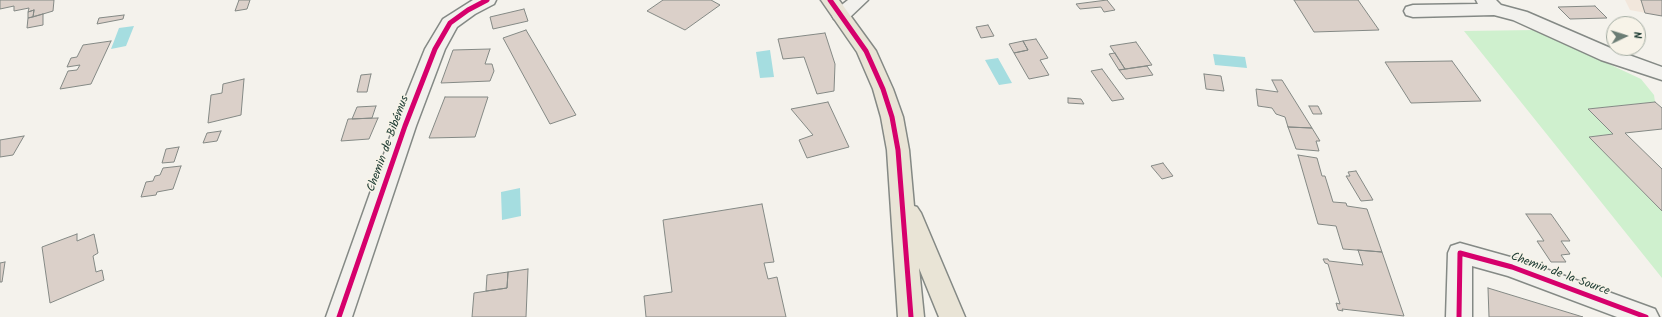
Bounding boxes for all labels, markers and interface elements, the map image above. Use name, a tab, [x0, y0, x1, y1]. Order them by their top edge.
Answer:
north arrow	[1606, 16, 1646, 56]
text: N	[1628, 31, 1646, 39]
street label: Chemin de Bibémus	[365, 94, 413, 194]
street label: Chemin de la Source	[1508, 250, 1612, 300]

